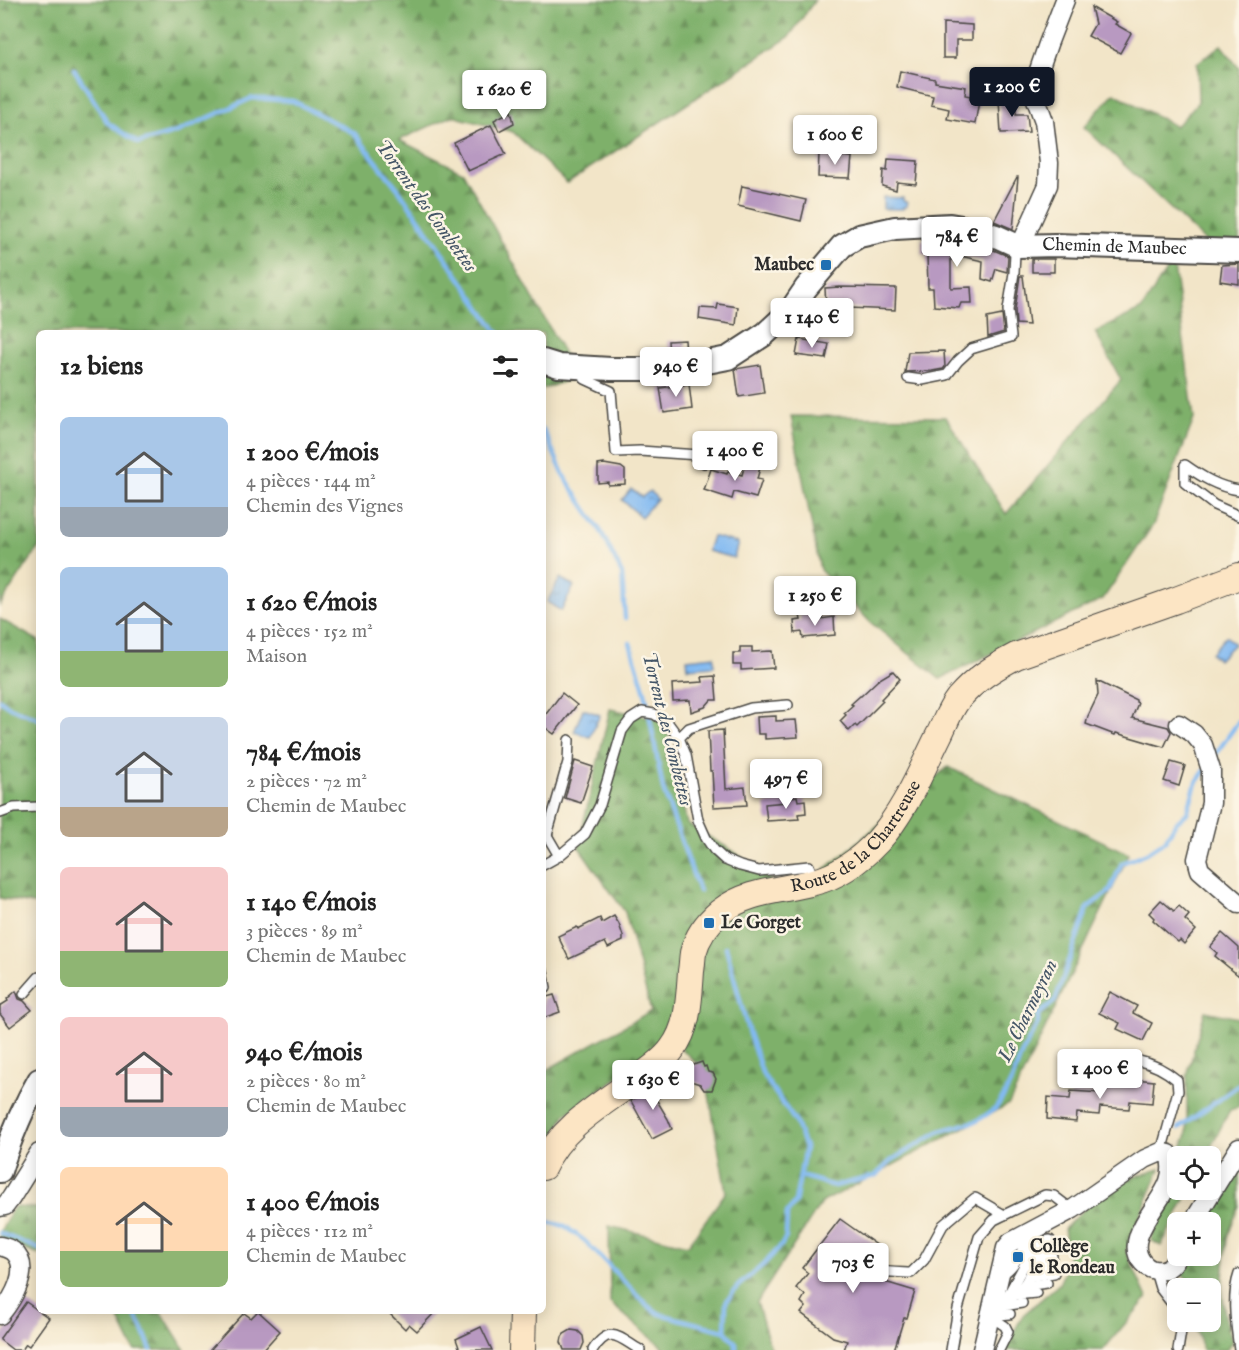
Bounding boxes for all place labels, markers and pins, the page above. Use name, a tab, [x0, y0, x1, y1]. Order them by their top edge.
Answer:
pin: 1 200 €	[957, 67, 1067, 118]
pin: 1 620 €	[449, 70, 559, 121]
pin: 1 600 €	[780, 115, 890, 166]
pin: 784 €	[915, 217, 999, 268]
place label: Maubec	[754, 254, 814, 277]
marker: Maubec	[819, 258, 833, 272]
pin: 1 140 €	[757, 298, 867, 349]
pin: 940 €	[634, 347, 718, 398]
pin: 1 400 €	[680, 431, 790, 482]
pin: 1 250 €	[760, 576, 870, 627]
pin: 497 €	[744, 759, 828, 810]
place label: Le Gorget	[721, 912, 802, 935]
marker: Le Gorget	[702, 916, 716, 930]
pin: 1 400 €	[1045, 1049, 1155, 1100]
pin: 1 630 €	[598, 1060, 708, 1111]
place label: Collège le Rondeau	[1029, 1236, 1116, 1280]
pin: 703 €	[811, 1243, 895, 1294]
marker: Collège le Rondeau	[1011, 1250, 1025, 1264]

